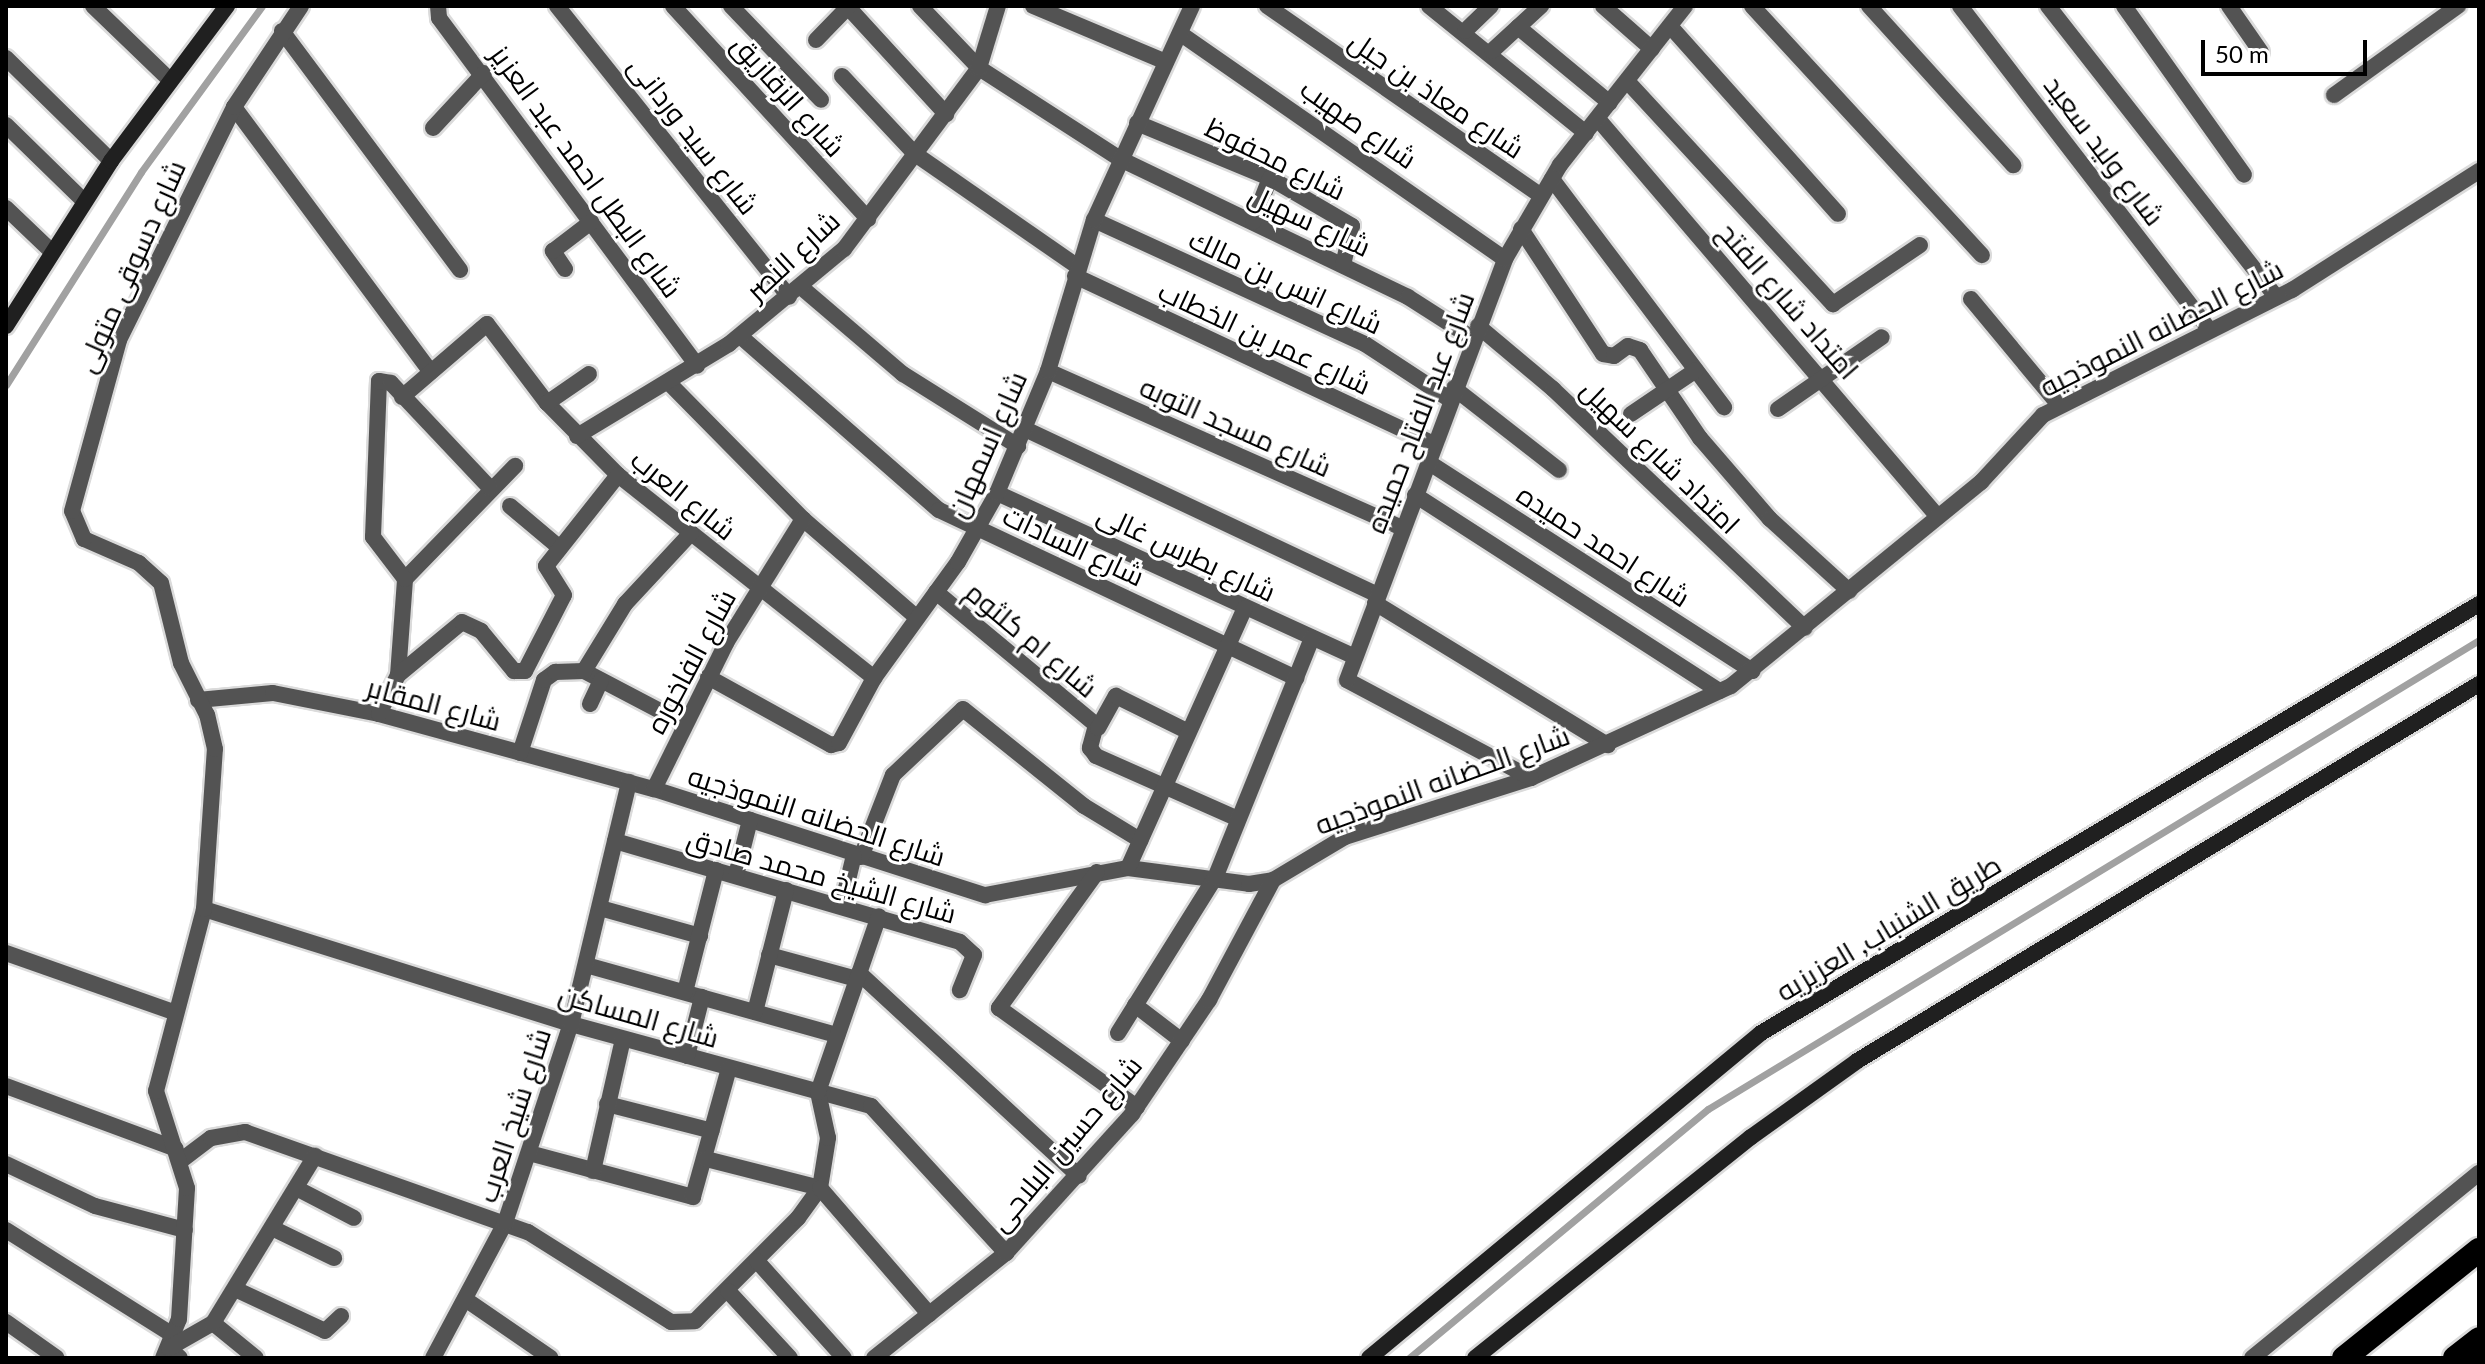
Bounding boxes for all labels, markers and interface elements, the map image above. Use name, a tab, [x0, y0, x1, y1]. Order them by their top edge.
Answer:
street label: شارع معاذ بن جبل	[1343, 23, 1531, 165]
scale bar	[2205, 24, 2371, 74]
street label: شارع الزقازيق	[726, 27, 852, 163]
street label: شارع البطل احمد عبد العزيز	[484, 38, 690, 304]
text: 50 m	[2215, 39, 2269, 68]
street label: شارع سيد وردانى	[622, 49, 766, 221]
street label: شارع وليد سعيد	[2038, 68, 2172, 232]
street label: شارع صهيب	[1295, 71, 1423, 175]
street label: شارع محفوظ	[1200, 110, 1352, 206]
street label: شارع دسوقى متولى	[68, 155, 192, 377]
street label: شارع سهيل	[1244, 177, 1376, 263]
street label: شارع النصر	[738, 203, 846, 307]
street label: امتداد شارع الفتح	[1712, 215, 1866, 385]
street label: شارع انس بن مالك	[1184, 221, 1388, 341]
street label: شارع الحضانه النموذجيه	[2034, 251, 2288, 403]
street label: شارع عمر بن الخطاب	[1154, 273, 1376, 401]
street label: شارع عبد الفتاح حميده	[1358, 287, 1480, 537]
street label: شارع اسمهان	[939, 366, 1033, 522]
street label: شارع مسجد التوبه	[1135, 369, 1337, 483]
street label: امتداد شارع سهيل	[1575, 372, 1747, 540]
street label: شارع العرب	[625, 442, 743, 546]
street label: شارع احمد حميده	[1511, 477, 1697, 613]
street label: شارع بطرس غالى	[1093, 496, 1281, 608]
street label: شارع السادات	[998, 498, 1150, 592]
street label: شارع ام كلثوم	[959, 574, 1105, 704]
street label: شارع الفاخوره	[638, 583, 742, 739]
street label: شارع المقابر	[363, 669, 505, 737]
street label: شارع الحضانه النموذجيه	[1310, 717, 1574, 841]
street label: شارع الحضانه النموذجيه	[684, 758, 950, 872]
street label: شارع الشيخ محمد صادق	[684, 820, 960, 930]
street label: طريق الشنباب, العزيزيه	[1770, 847, 2006, 1007]
street label: شارع المساكن	[555, 976, 723, 1054]
street label: شارع شيخ العرب	[469, 1024, 557, 1206]
street label: شارع حسين البلاحى	[982, 1048, 1148, 1238]

